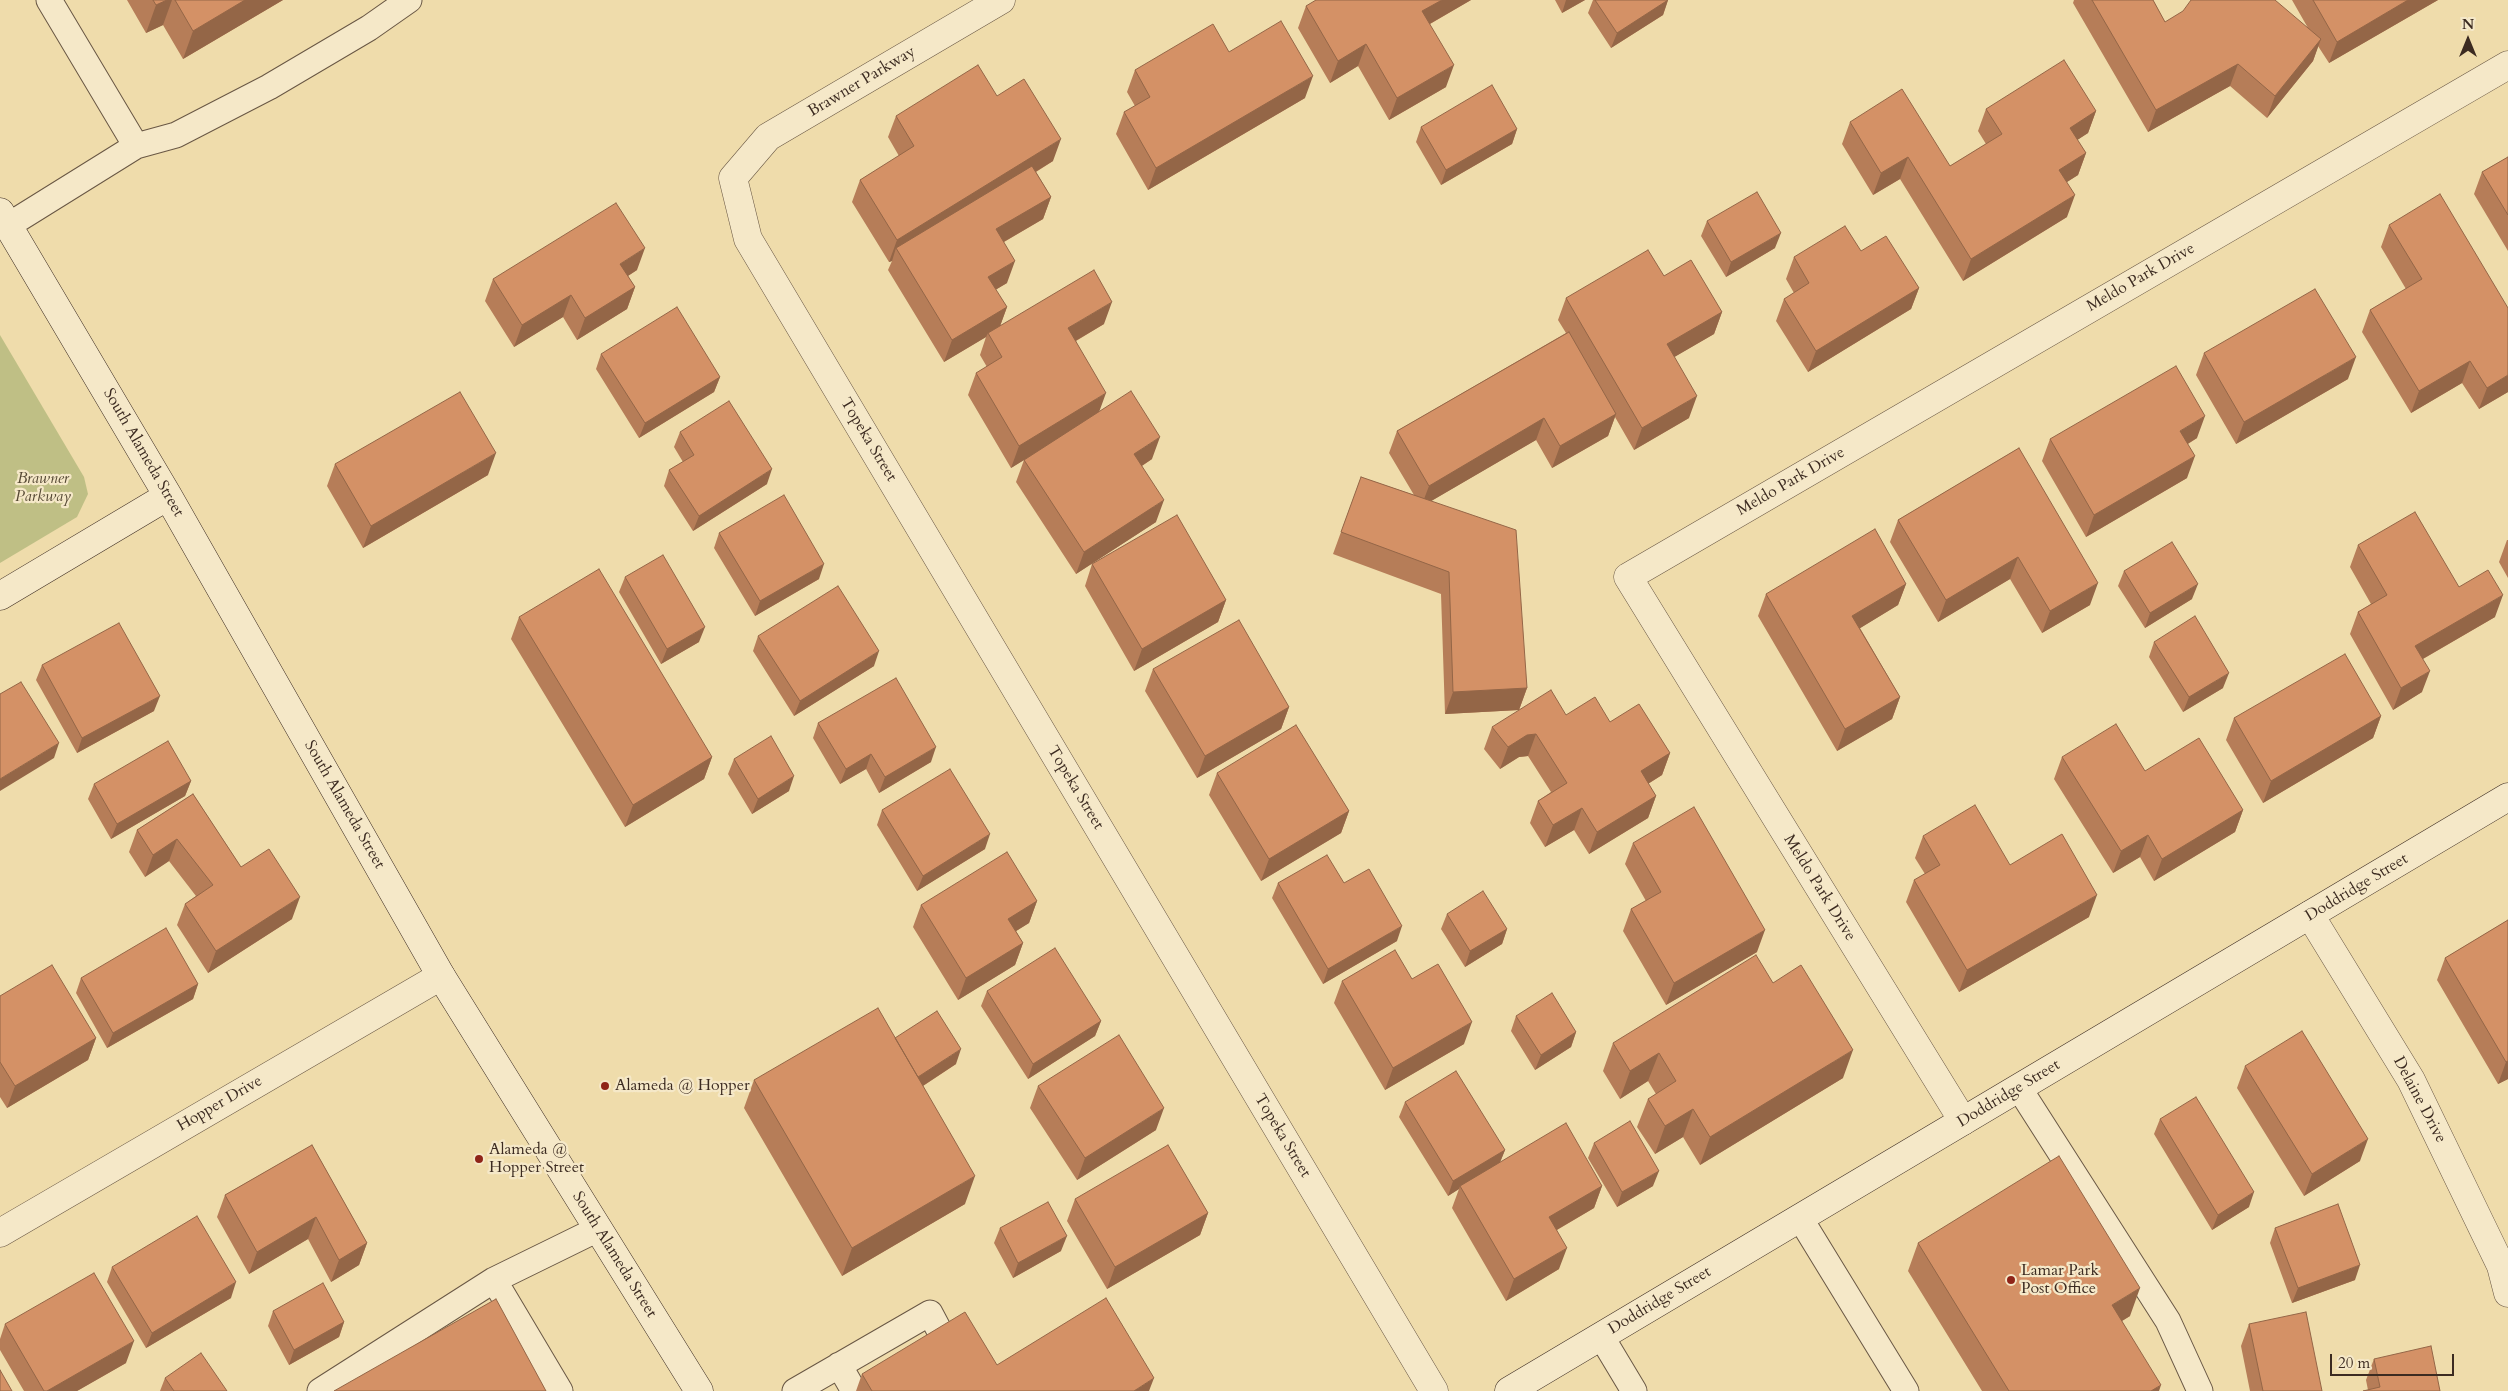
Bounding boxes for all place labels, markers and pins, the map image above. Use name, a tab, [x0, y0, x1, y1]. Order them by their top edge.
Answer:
place label: Alameda @ Hopper	[615, 1076, 750, 1096]
marker: Alameda @ Hopper	[599, 1080, 611, 1092]
place label: Alameda @ Hopper Street	[489, 1140, 584, 1178]
marker: Alameda @ Hopper Street	[473, 1153, 485, 1165]
place label: Lamar Park Post Office	[2021, 1261, 2099, 1299]
marker: Lamar Park Post Office	[2005, 1274, 2017, 1286]

